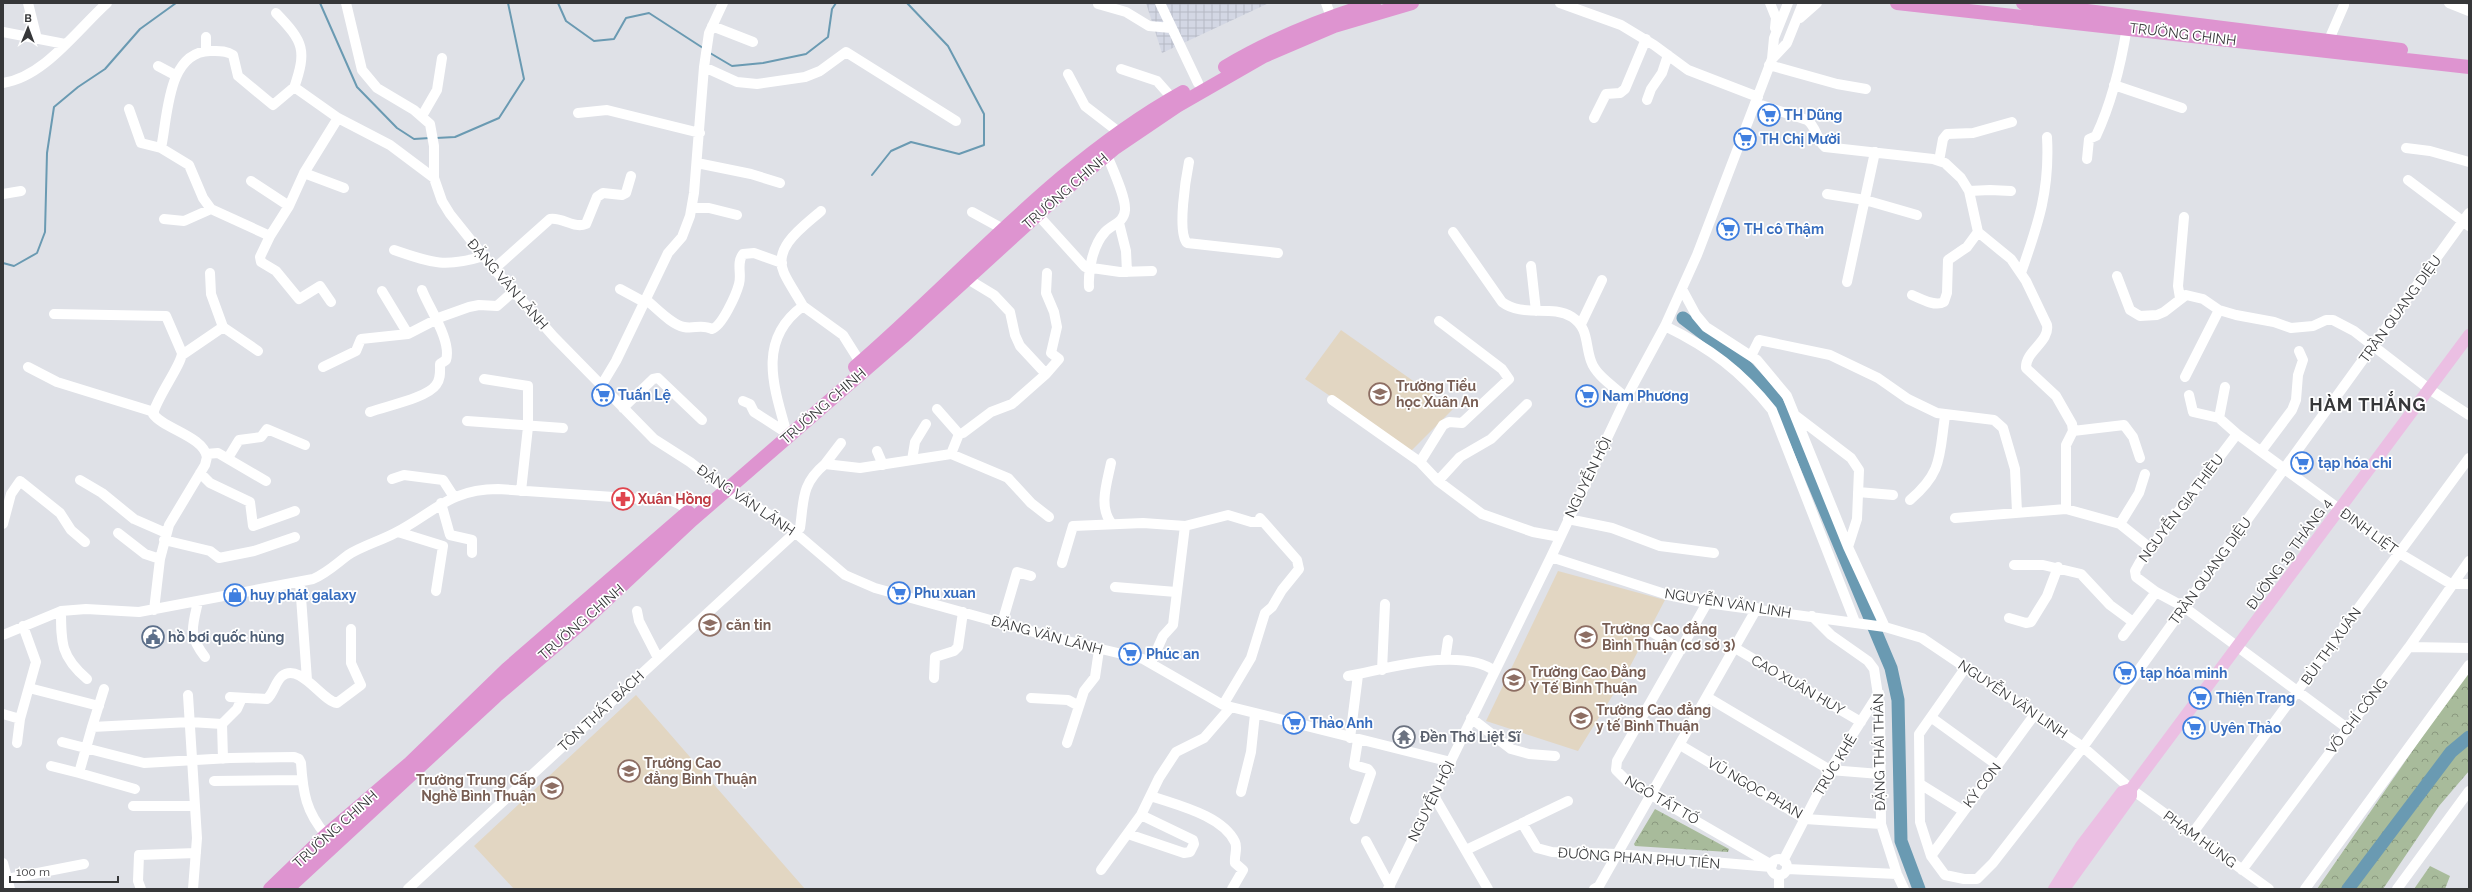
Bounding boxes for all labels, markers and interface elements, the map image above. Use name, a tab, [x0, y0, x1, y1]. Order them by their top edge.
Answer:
north arrow	[8, 8, 48, 48]
text: B	[24, 12, 33, 25]
street label: TRƯỜNG CHINH	[2129, 19, 2238, 49]
supermarket icon: TH Dũng	[1756, 102, 1782, 128]
place label: TH Dũng	[1784, 107, 1843, 123]
supermarket icon: TH Chị Mười	[1732, 126, 1758, 152]
place label: TH Chị Mười	[1760, 131, 1840, 147]
street label: TRƯỜNG CHINH	[1018, 149, 1111, 232]
supermarket icon: TH cô Thậm	[1715, 216, 1741, 242]
place label: TH cô Thậm	[1744, 221, 1824, 237]
street label: ĐẶNG VĂN LÃNH	[464, 235, 552, 333]
street label: TRẦN QUANG DIỆU	[2354, 251, 2444, 366]
street label: TRƯỜNG CHINH	[776, 364, 869, 447]
place label: Trường Tiểu học Xuân An	[1396, 378, 1479, 410]
school or university icon: Trường Tiểu học Xuân An	[1367, 381, 1393, 407]
supermarket icon: Tuấn Lệ	[590, 382, 616, 408]
supermarket icon: Nam Phương	[1574, 383, 1600, 409]
place label: Tuấn Lệ	[618, 387, 672, 403]
place label: Nam Phương	[1602, 388, 1689, 404]
district label: HÀM THẮNG	[2309, 391, 2427, 415]
street label: NGUYỄN HỘI	[1560, 433, 1614, 520]
street label: NGUYỄN GIA THIỀU	[2134, 450, 2227, 565]
supermarket icon: tạp hóa chi	[2289, 450, 2315, 476]
place label: tạp hóa chi	[2318, 455, 2392, 471]
street label: ĐẶNG VĂN LÃNH	[694, 460, 799, 539]
pharmacy icon: Xuân Hồng	[610, 486, 636, 512]
place label: Xuân Hồng	[637, 491, 712, 507]
street label: ĐƯỜNG 19 THÁNG 4	[2243, 494, 2335, 613]
street label: ĐINH LIỆT	[2337, 504, 2402, 557]
street label: TRẦN QUANG DIỆU	[2164, 513, 2254, 628]
street label: TRƯỜNG CHINH	[534, 580, 627, 663]
supermarket icon: Phu xuan	[886, 580, 912, 606]
shop icon: huy phát galaxy	[222, 582, 248, 608]
street label: NGUYỄN VĂN LINH	[1663, 583, 1793, 621]
place label: Phu xuan	[914, 585, 976, 601]
place label: huy phát galaxy	[250, 587, 357, 603]
street label: BÙI THỊ XUÂN	[2297, 604, 2364, 688]
street label: ĐẶNG VĂN LÃNH	[989, 611, 1105, 658]
school or university icon: căn tin	[697, 612, 723, 638]
place label: căn tin	[726, 617, 771, 633]
place label: Trường Cao đẳng Bình Thuận (cơ sở 3)	[1602, 621, 1735, 653]
public building icon: hồ bơi quốc hùng	[140, 624, 166, 650]
school or university icon: Trường Cao đẳng Bình Thuận (cơ sở 3)	[1573, 624, 1599, 650]
place label: hồ bơi quốc hùng	[168, 629, 284, 645]
supermarket icon: Phúc an	[1117, 641, 1143, 667]
place label: Phúc an	[1146, 646, 1200, 662]
street label: CAO XUÂN HUY	[1748, 651, 1848, 718]
street label: NGUYỄN VĂN LINH	[1955, 655, 2072, 741]
supermarket icon: tạp hóa minh	[2112, 660, 2138, 686]
place label: Trường Cao Đẳng Y Tế Bình Thuận	[1530, 664, 1646, 696]
place label: tạp hóa minh	[2140, 665, 2228, 681]
street label: TÔN THẤT BÁCH	[554, 666, 647, 755]
school or university icon: Trường Cao Đẳng Y Tế Bình Thuận	[1501, 667, 1527, 693]
street label: VÕ CHÍ CÔNG	[2322, 674, 2391, 757]
supermarket icon: Thiện Trang	[2187, 685, 2213, 711]
place label: Thiện Trang	[2216, 690, 2295, 706]
street label: ĐẶNG THÁI THÂN	[1869, 693, 1888, 811]
place label: Trường Cao đẳng y tế Bình Thuận	[1596, 702, 1711, 734]
school or university icon: Trường Cao đẳng y tế Bình Thuận	[1568, 705, 1594, 731]
supermarket icon: Thảo Anh	[1281, 710, 1307, 736]
place label: Thảo Anh	[1310, 715, 1373, 731]
supermarket icon: Uyên Thảo	[2181, 715, 2207, 741]
place label: Uyên Thảo	[2210, 720, 2282, 736]
temple icon: Đền Thờ Liệt Sĩ	[1391, 724, 1417, 750]
place label: Đền Thờ Liệt Sĩ	[1420, 729, 1522, 745]
street label: TRÚC KHÊ	[1809, 731, 1860, 799]
street label: VŨ NGỌC PHAN	[1704, 753, 1806, 822]
place label: Trường Cao đẳng Bình Thuận	[644, 755, 757, 787]
street label: NGUYỄN HỘI	[1403, 757, 1457, 844]
school or university icon: Trường Cao đẳng Bình Thuận	[616, 758, 642, 784]
street label: KÝ CON	[1959, 759, 2004, 811]
street label: NGÔ TẤT TỐ	[1622, 771, 1703, 828]
place label: Trường Trung Cấp Nghề Bình Thuận	[416, 772, 536, 804]
school or university icon: Trường Trung Cấp Nghề Bình Thuận	[539, 775, 565, 801]
street label: TRƯỜNG CHINH	[289, 786, 380, 871]
street label: PHẠM HÙNG	[2160, 806, 2240, 871]
street label: ĐƯỜNG PHAN PHU TIÊN	[1557, 843, 1721, 872]
scale bar	[10, 858, 118, 884]
text: 100 m	[16, 865, 50, 879]

